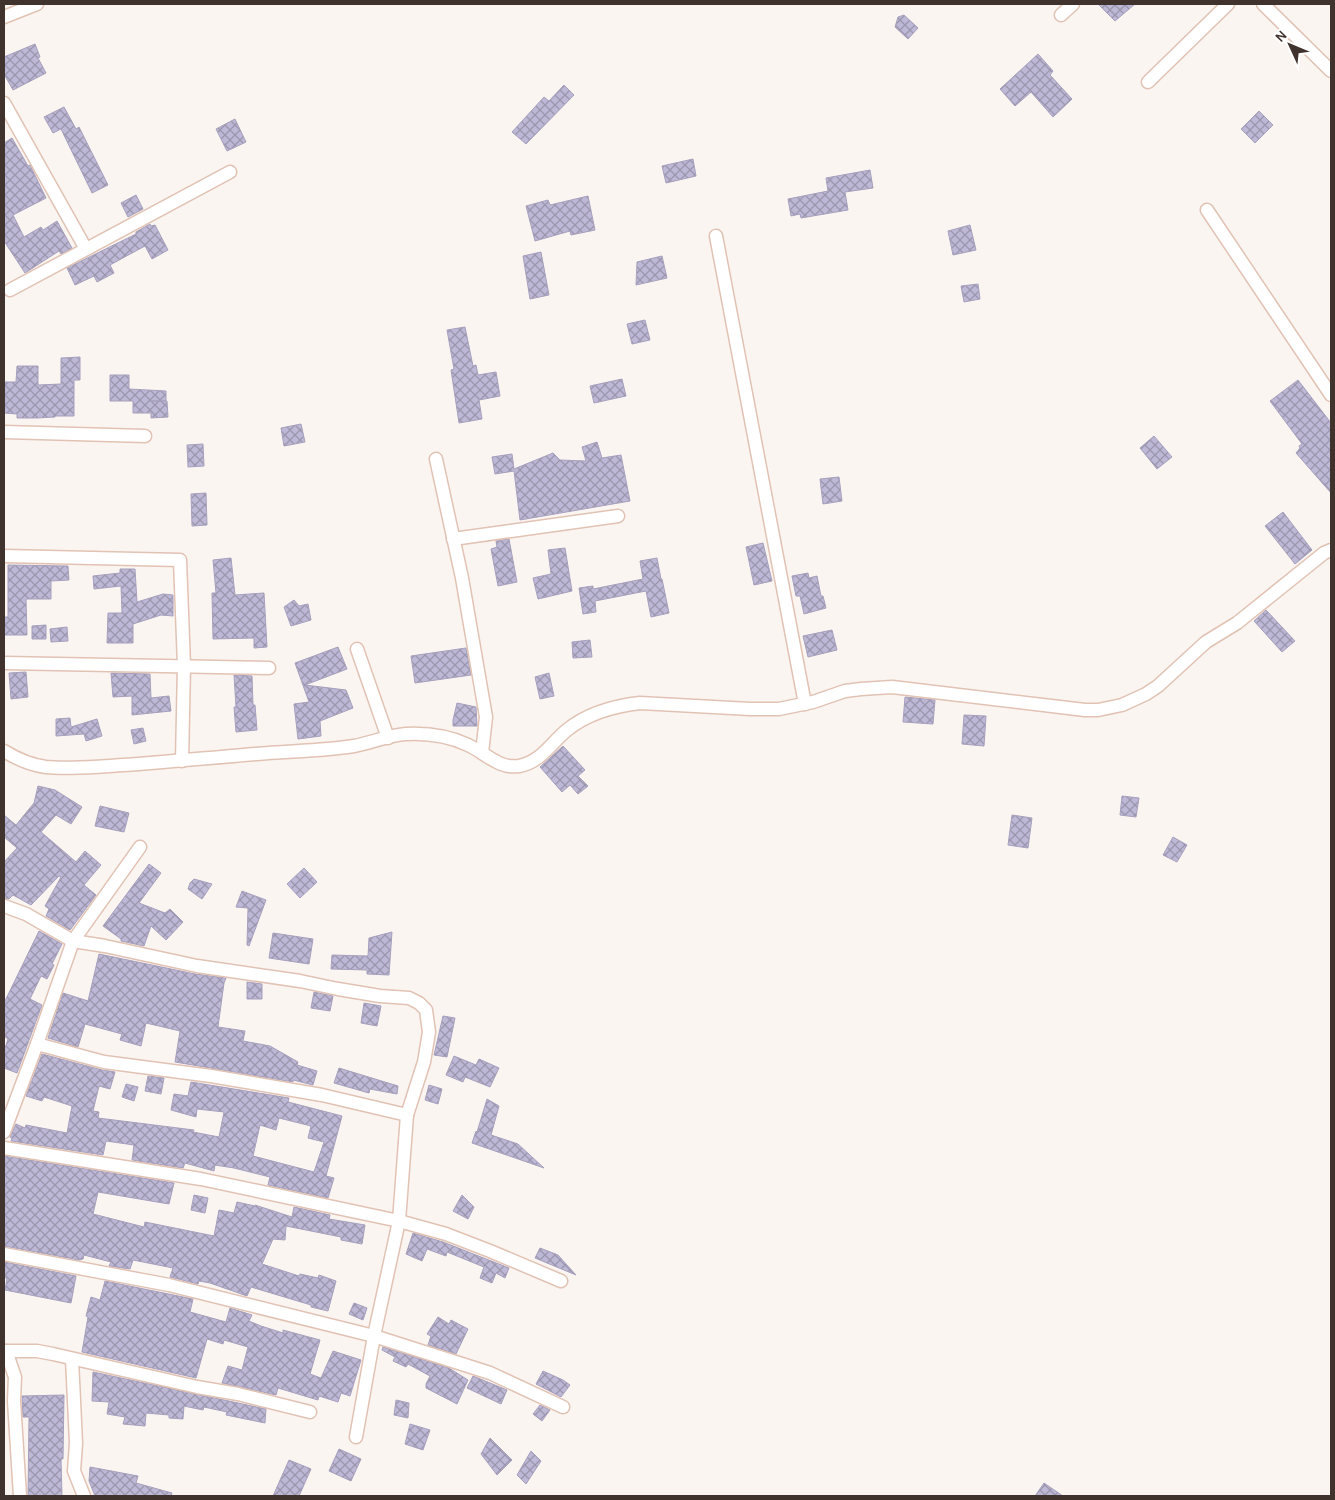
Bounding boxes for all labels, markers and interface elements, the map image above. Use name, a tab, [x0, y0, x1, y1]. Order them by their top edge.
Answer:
north arrow	[1265, 20, 1315, 70]
text: N	[1271, 27, 1291, 46]

